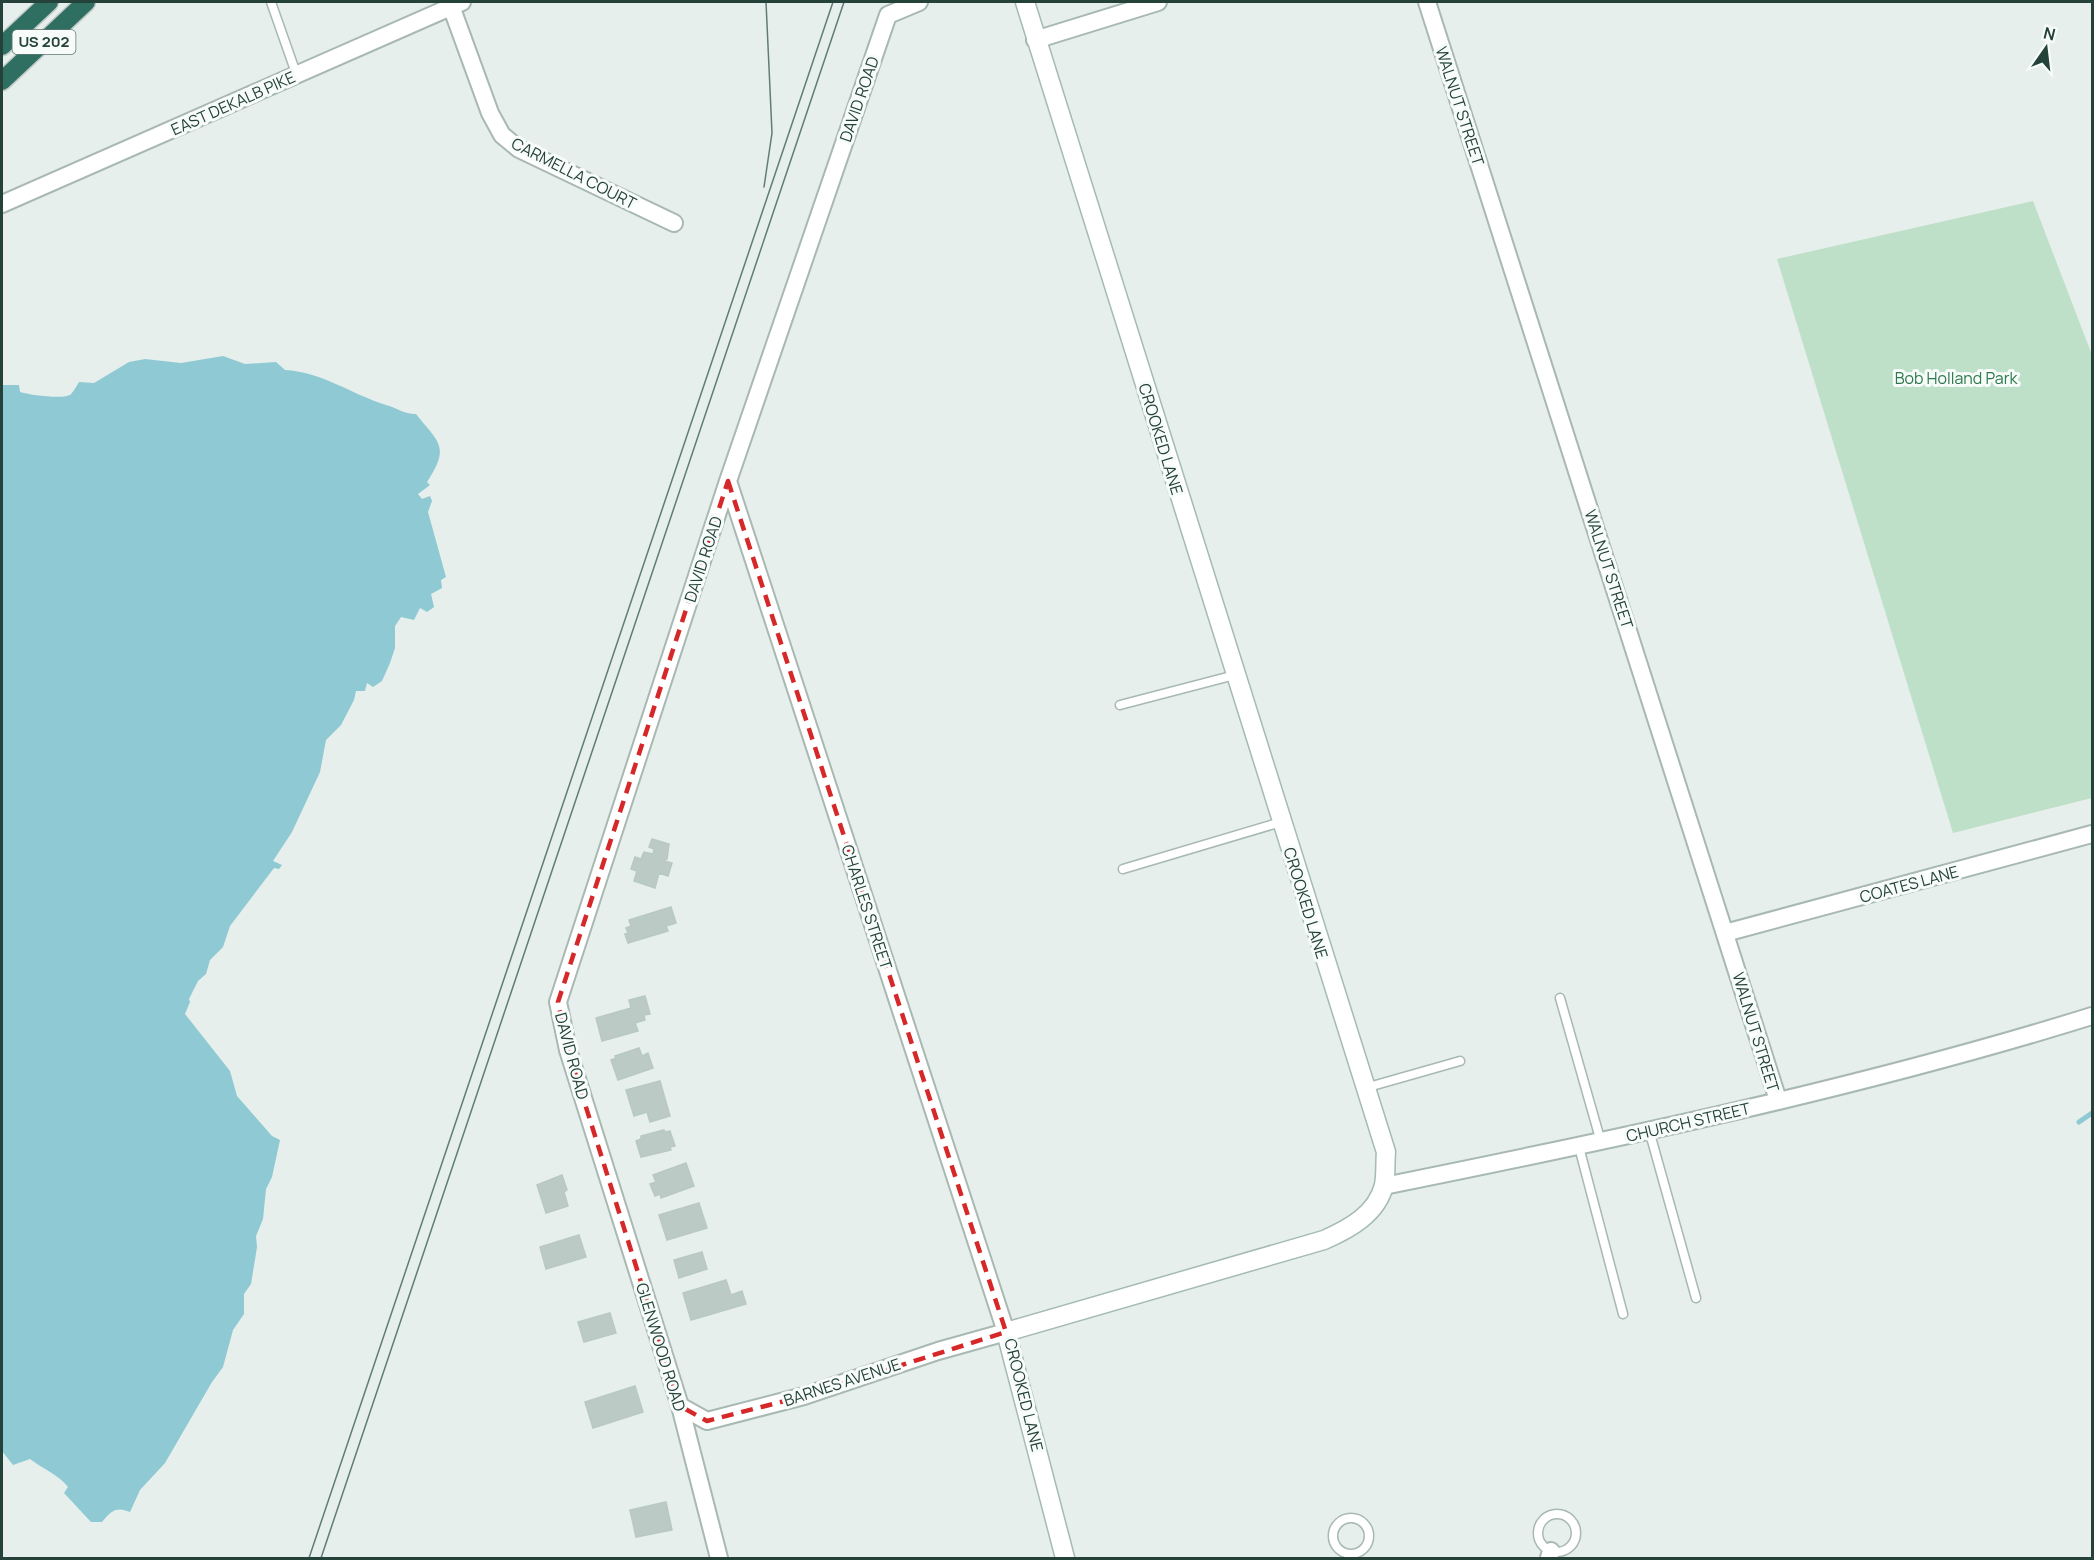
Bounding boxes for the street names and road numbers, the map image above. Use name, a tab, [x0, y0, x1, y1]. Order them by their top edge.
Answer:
road number: US 202	[12, 30, 76, 54]
street label: WALNUT STREET	[1430, 44, 1490, 169]
street label: DAVID ROAD	[834, 53, 884, 145]
street label: EAST DEKALB PIKE	[167, 66, 299, 140]
street label: CARMELLA COURT	[508, 132, 641, 214]
street label: CROOKED LANE	[1134, 380, 1188, 498]
street label: WALNUT STREET	[1579, 507, 1639, 632]
street label: DAVID ROAD	[679, 513, 727, 605]
street label: CHARLES STREET	[836, 842, 898, 973]
street label: CROOKED LANE	[1279, 844, 1333, 962]
street label: COATES LANE	[1857, 860, 1961, 908]
street label: WALNUT STREET	[1727, 970, 1785, 1095]
street label: DAVID ROAD	[550, 1010, 594, 1102]
street label: CHURCH STREET	[1624, 1097, 1753, 1147]
street label: GLENWOOD ROAD	[631, 1280, 691, 1414]
street label: CROOKED LANE	[999, 1336, 1049, 1454]
street label: BARNES AVENUE	[781, 1353, 903, 1411]

